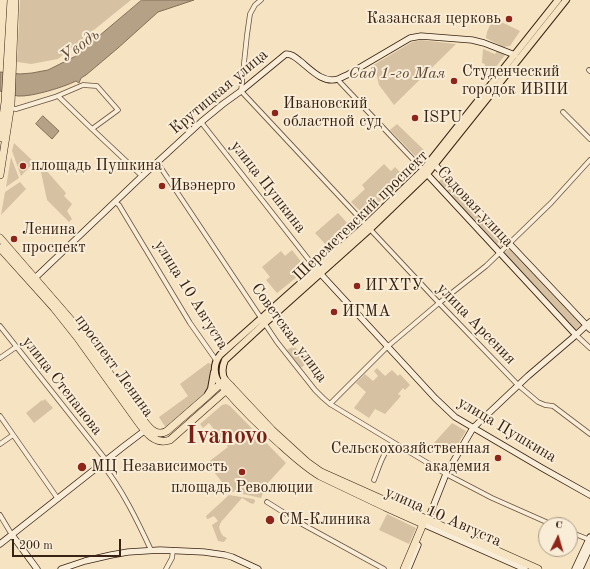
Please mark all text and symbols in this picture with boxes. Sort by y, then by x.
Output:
place label: Казанская церковь [367,9,501,29]
marker: Казанская церковь [504,14,514,24]
water label: Уводь [56,25,104,67]
street label: Крутицкая улица [166,45,272,139]
place label: Студенческий городок ИВПИ [462,62,568,100]
park label: Сад 1-го Мая [348,64,446,84]
marker: Студенческий городок ИВПИ [449,76,459,86]
place label: Ивановский областной суд [283,94,382,132]
marker: Ивановский областной суд [270,108,280,118]
place label: ISPU [423,108,462,128]
marker: ISPU [410,113,420,123]
street label: улица Пушкина [226,137,310,237]
street label: Шереметевский проспект [290,147,432,285]
place label: площадь Пушкина [31,156,162,176]
marker: площадь Пушкина [18,161,28,171]
street label: Садовая улица [433,163,517,251]
place label: Ивэнерго [170,176,236,196]
marker: Ивэнерго [157,181,167,191]
place label: Ленина проспект [22,220,86,258]
marker: Ленина проспект [9,234,19,244]
street label: улица 10 Августа [150,237,232,353]
place label: ИГХТУ [365,276,423,296]
street label: улица Арсения [432,279,520,369]
street label: Советская улица [247,280,331,386]
marker: ИГХТУ [352,281,362,291]
place label: ИГМА [342,302,390,322]
marker: ИГМА [329,307,339,317]
street label: проспект Ленина [70,311,158,421]
street label: улица Степанова [17,333,107,439]
street label: улица Пушкина [454,393,560,467]
district label: Ivanovo [186,423,268,451]
place label: Сельскохозяйственная академия [331,439,490,477]
marker: Сельскохозяйственная академия [493,453,503,463]
place label: МЦ Независимость [91,457,228,477]
marker: МЦ Независимость [76,461,88,473]
marker: площадь Революции [237,467,247,477]
place label: площадь Революции [171,478,313,498]
street label: улица 10 Августа [382,483,504,551]
place label: СМ-Клиника [279,510,371,530]
marker: СМ-Клиника [264,514,276,526]
north arrow [538,517,578,557]
text: С [555,520,563,531]
scale bar [14,531,123,557]
text: 200 m [19,540,53,552]

